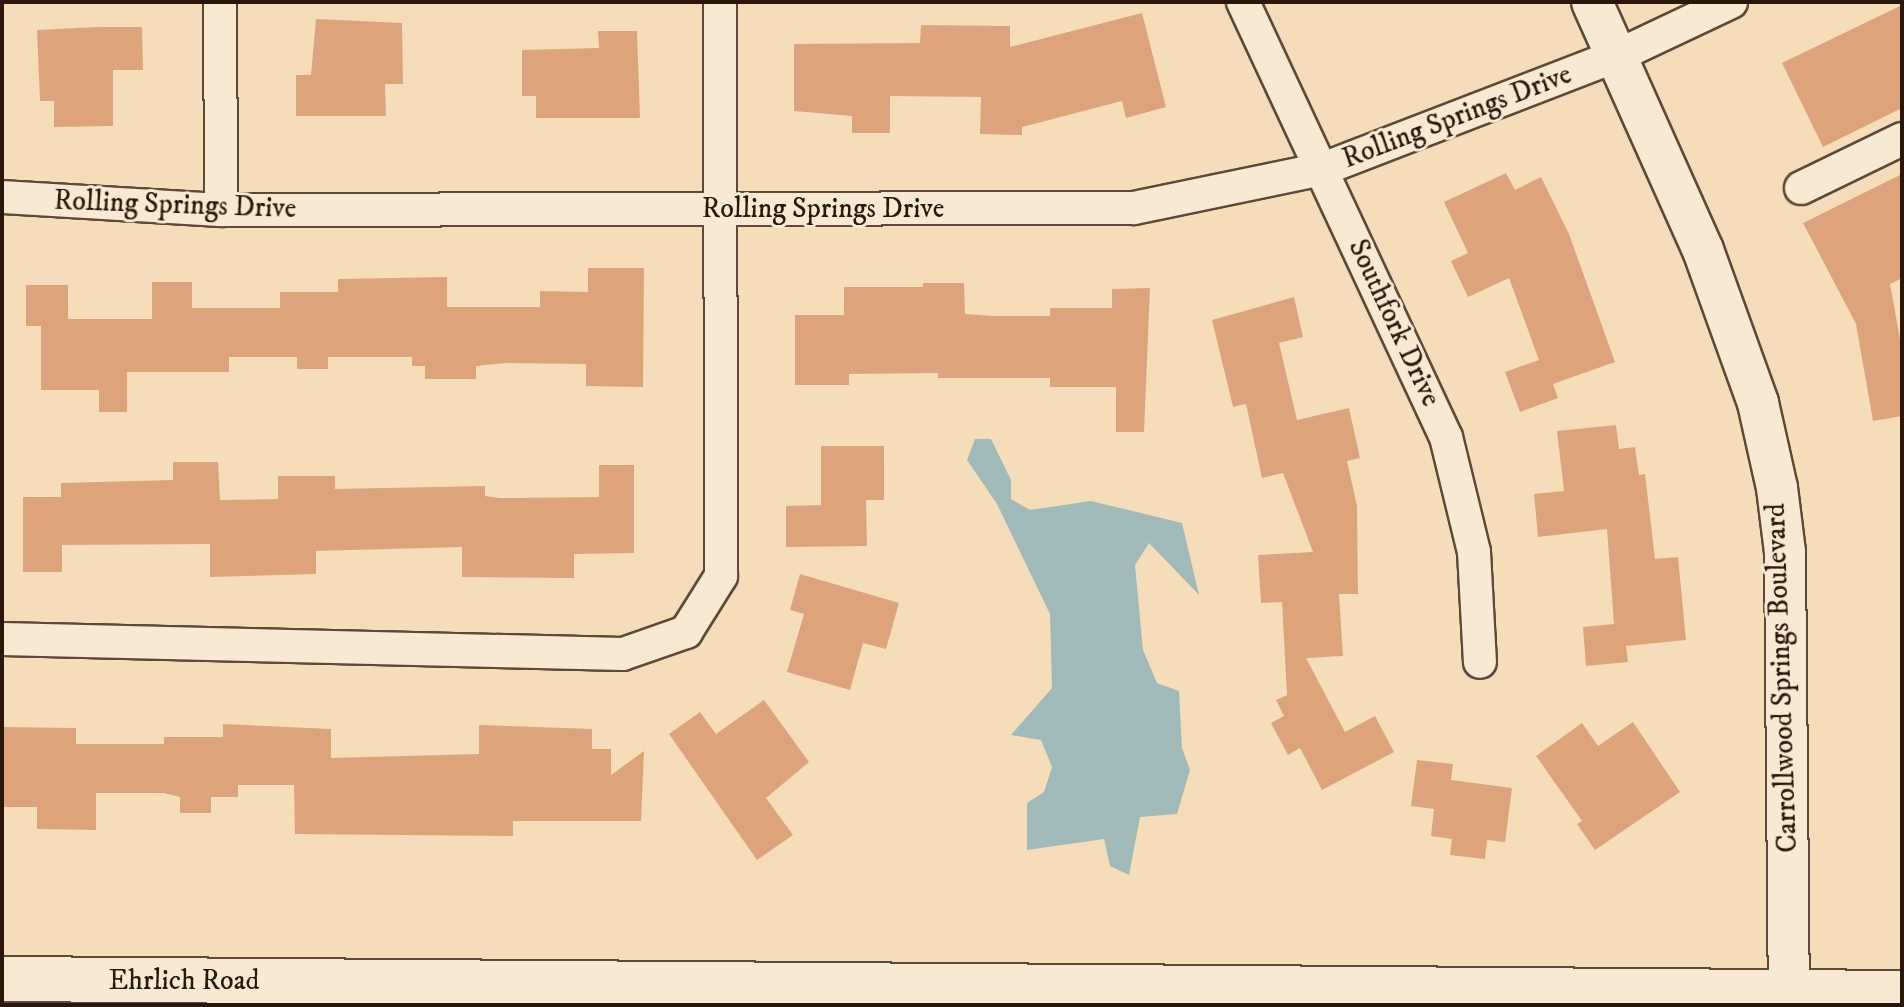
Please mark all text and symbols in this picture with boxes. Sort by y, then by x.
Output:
street label: Rolling Springs Drive [1338,58,1576,176]
street label: Rolling Springs Drive [53,184,297,226]
street label: Rolling Springs Drive [702,192,944,226]
street label: Southfork Drive [1341,234,1447,412]
street label: Carrollwood Springs Boulevard [1759,503,1805,853]
street label: Ehrlich Road [108,964,260,998]

